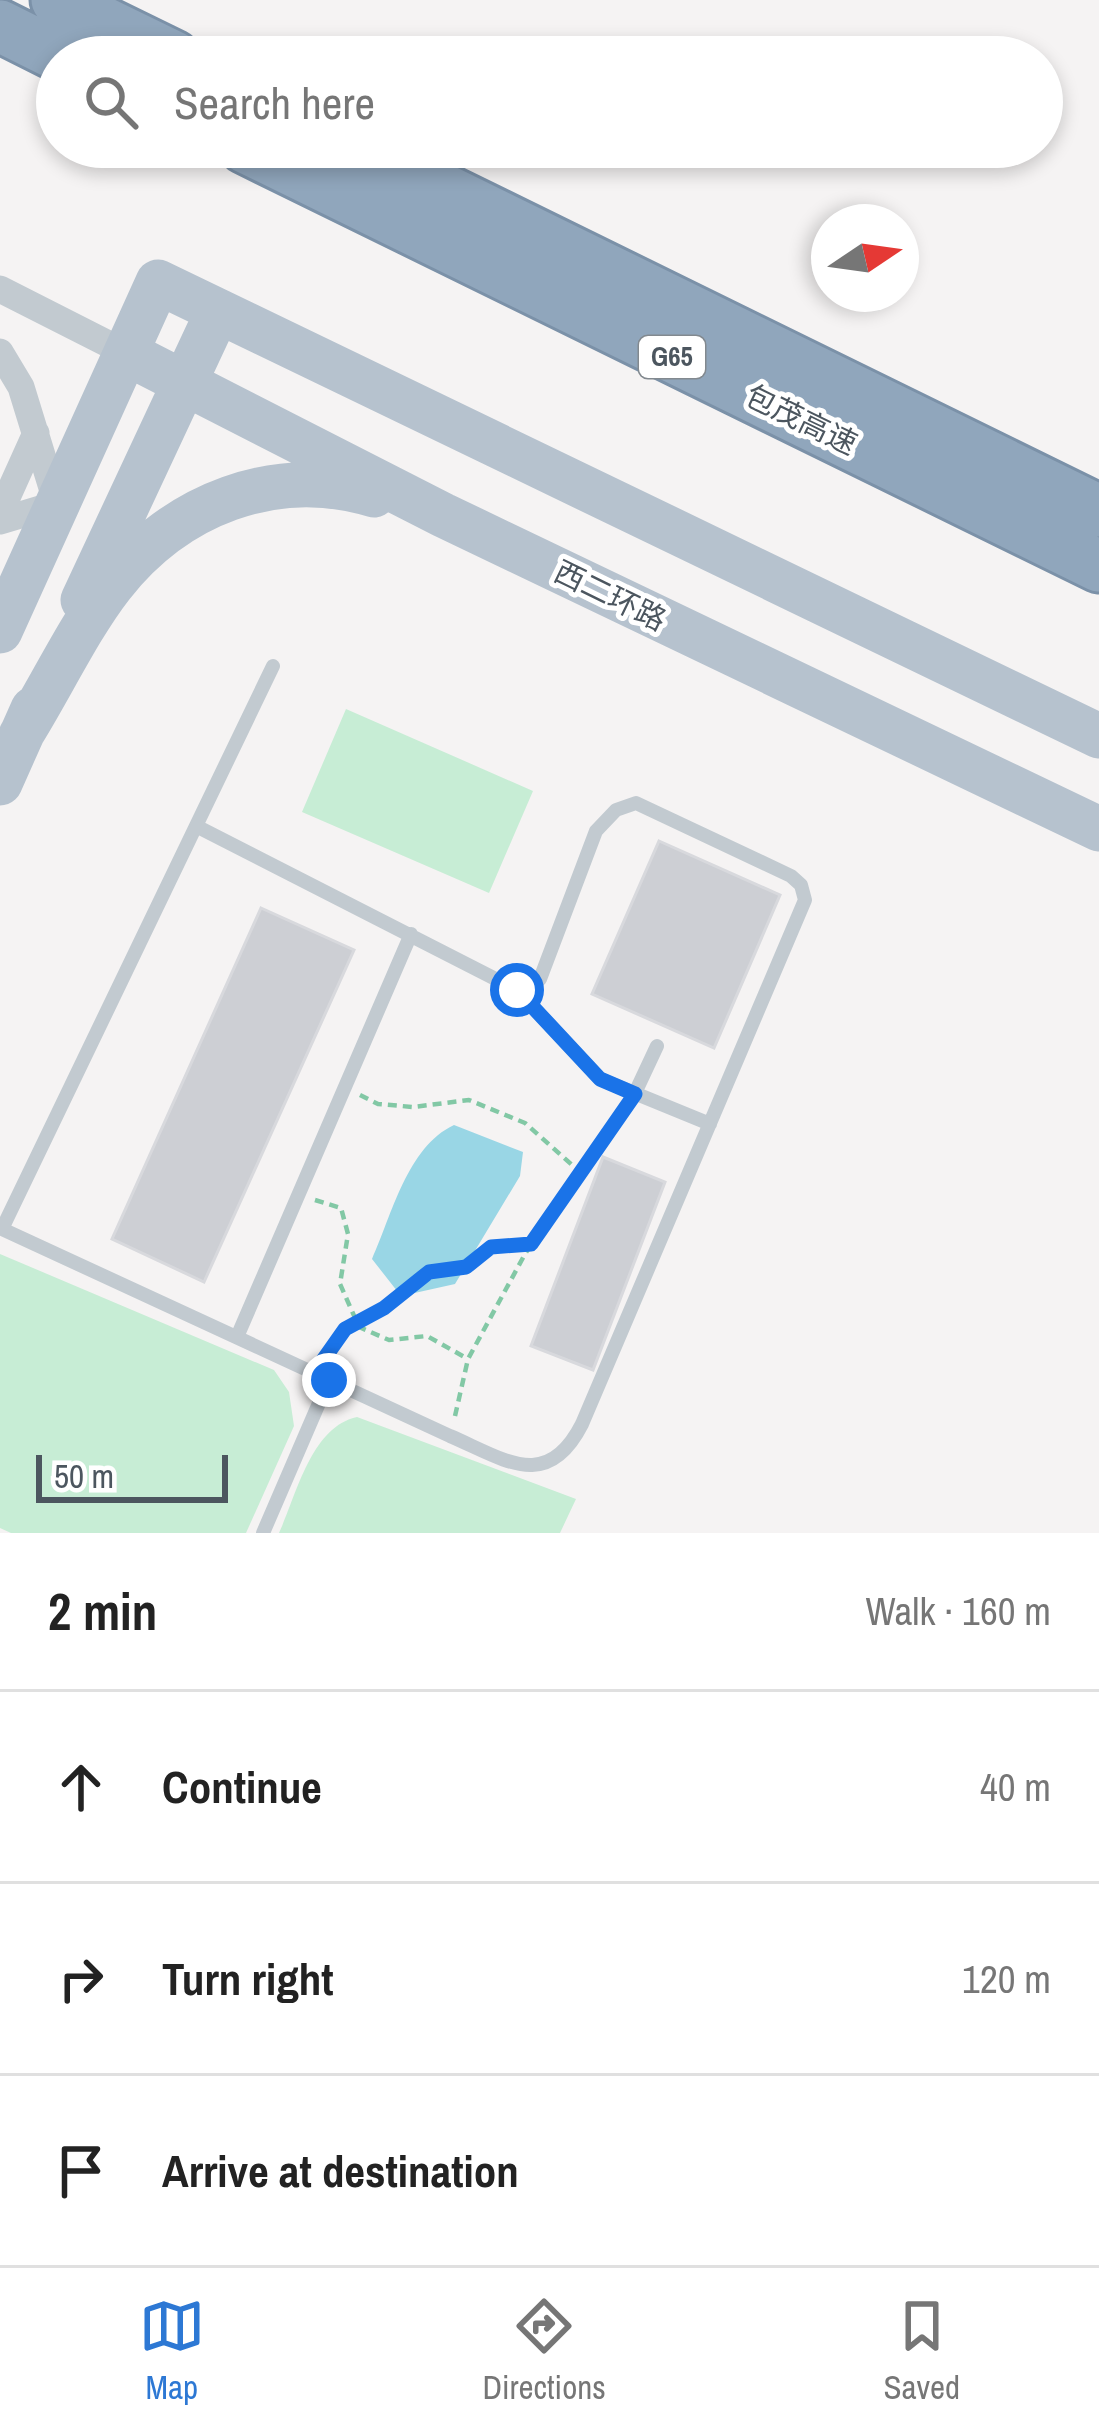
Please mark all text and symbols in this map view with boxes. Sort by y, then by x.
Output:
search box [36,36,1063,168]
icon: search [78,69,144,135]
text: Search here [174,72,375,133]
north arrow [811,204,919,312]
road number: G65 [639,336,705,378]
street label: 包茂高速 [739,375,864,463]
street label: 西二环路 [548,551,673,639]
route start [490,963,544,1017]
route end [302,1353,356,1407]
scale bar [36,1449,228,1502]
text: 50 m [54,1454,114,1498]
text: 2 min [48,1577,157,1646]
text: Walk · 160 m [866,1585,1051,1637]
icon: ahead [48,1754,114,1820]
text: Continue [162,1756,322,1817]
text: 40 m [980,1761,1051,1813]
icon: right [48,1946,114,2012]
text: Turn right [162,1948,334,2009]
text: 120 m [962,1953,1051,2005]
icon: arrive [48,2138,114,2204]
text: Arrive at destination [162,2140,519,2201]
tab: Map [139,2293,205,2409]
tab: Directions [482,2293,606,2409]
tab: Saved [883,2293,960,2409]

